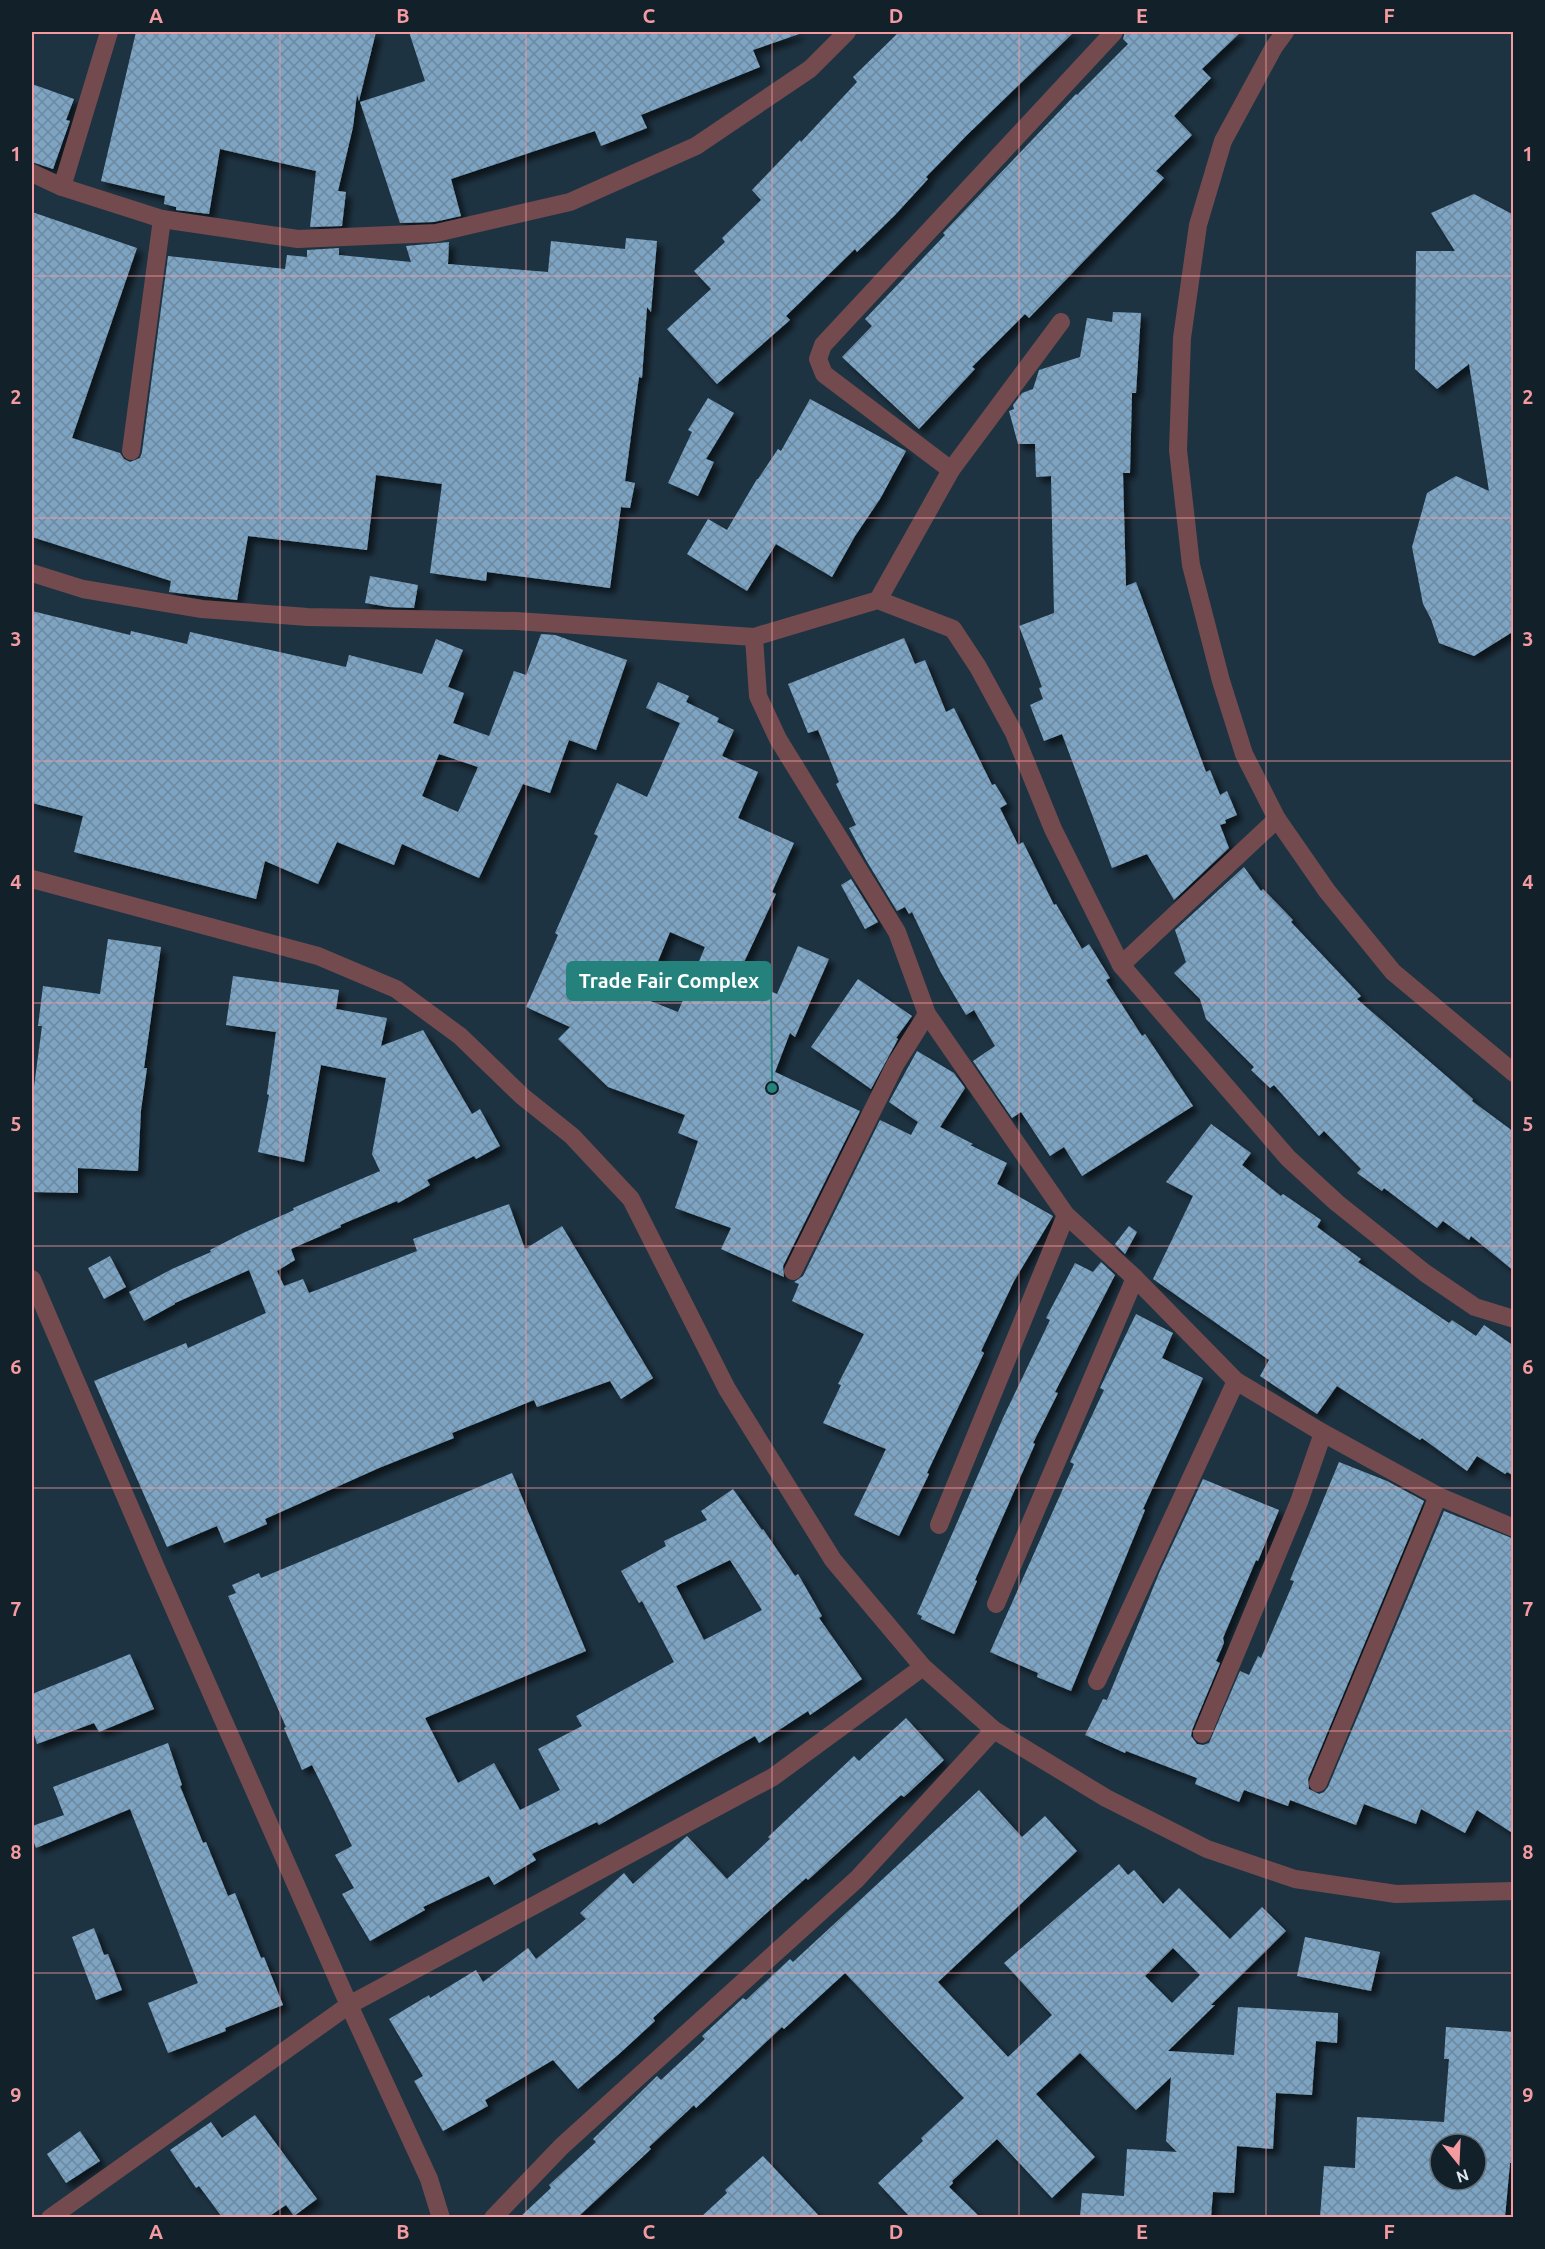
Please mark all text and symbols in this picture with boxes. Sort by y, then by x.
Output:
text: A [149,4,163,27]
text: B [396,4,410,27]
text: C [643,4,656,27]
text: D [889,4,903,27]
text: E [1136,4,1148,27]
text: F [1383,4,1395,27]
text: 1 [10,142,22,165]
text: 1 [1522,142,1534,165]
text: 2 [10,385,22,408]
text: 2 [1522,385,1534,408]
text: 3 [10,627,22,650]
text: 3 [1522,627,1534,650]
text: 4 [10,870,22,893]
text: 4 [1522,870,1534,893]
callout: Trade Fair Complex [567,962,771,1000]
text: Trade Fair Complex [579,969,759,992]
text: 5 [10,1112,22,1135]
text: 5 [1522,1112,1534,1135]
text: 6 [10,1355,22,1378]
text: 6 [1522,1355,1534,1378]
text: 7 [10,1597,22,1620]
text: 7 [1522,1597,1534,1620]
text: 8 [10,1840,22,1863]
text: 8 [1522,1840,1534,1863]
text: 9 [10,2083,22,2106]
text: 9 [1522,2083,1534,2106]
north arrow [1428,2132,1488,2192]
text: N [1454,2166,1471,2187]
text: A [149,2220,163,2243]
text: B [396,2220,410,2243]
text: C [643,2220,656,2243]
text: D [889,2220,903,2243]
text: E [1136,2220,1148,2243]
text: F [1383,2220,1395,2243]

